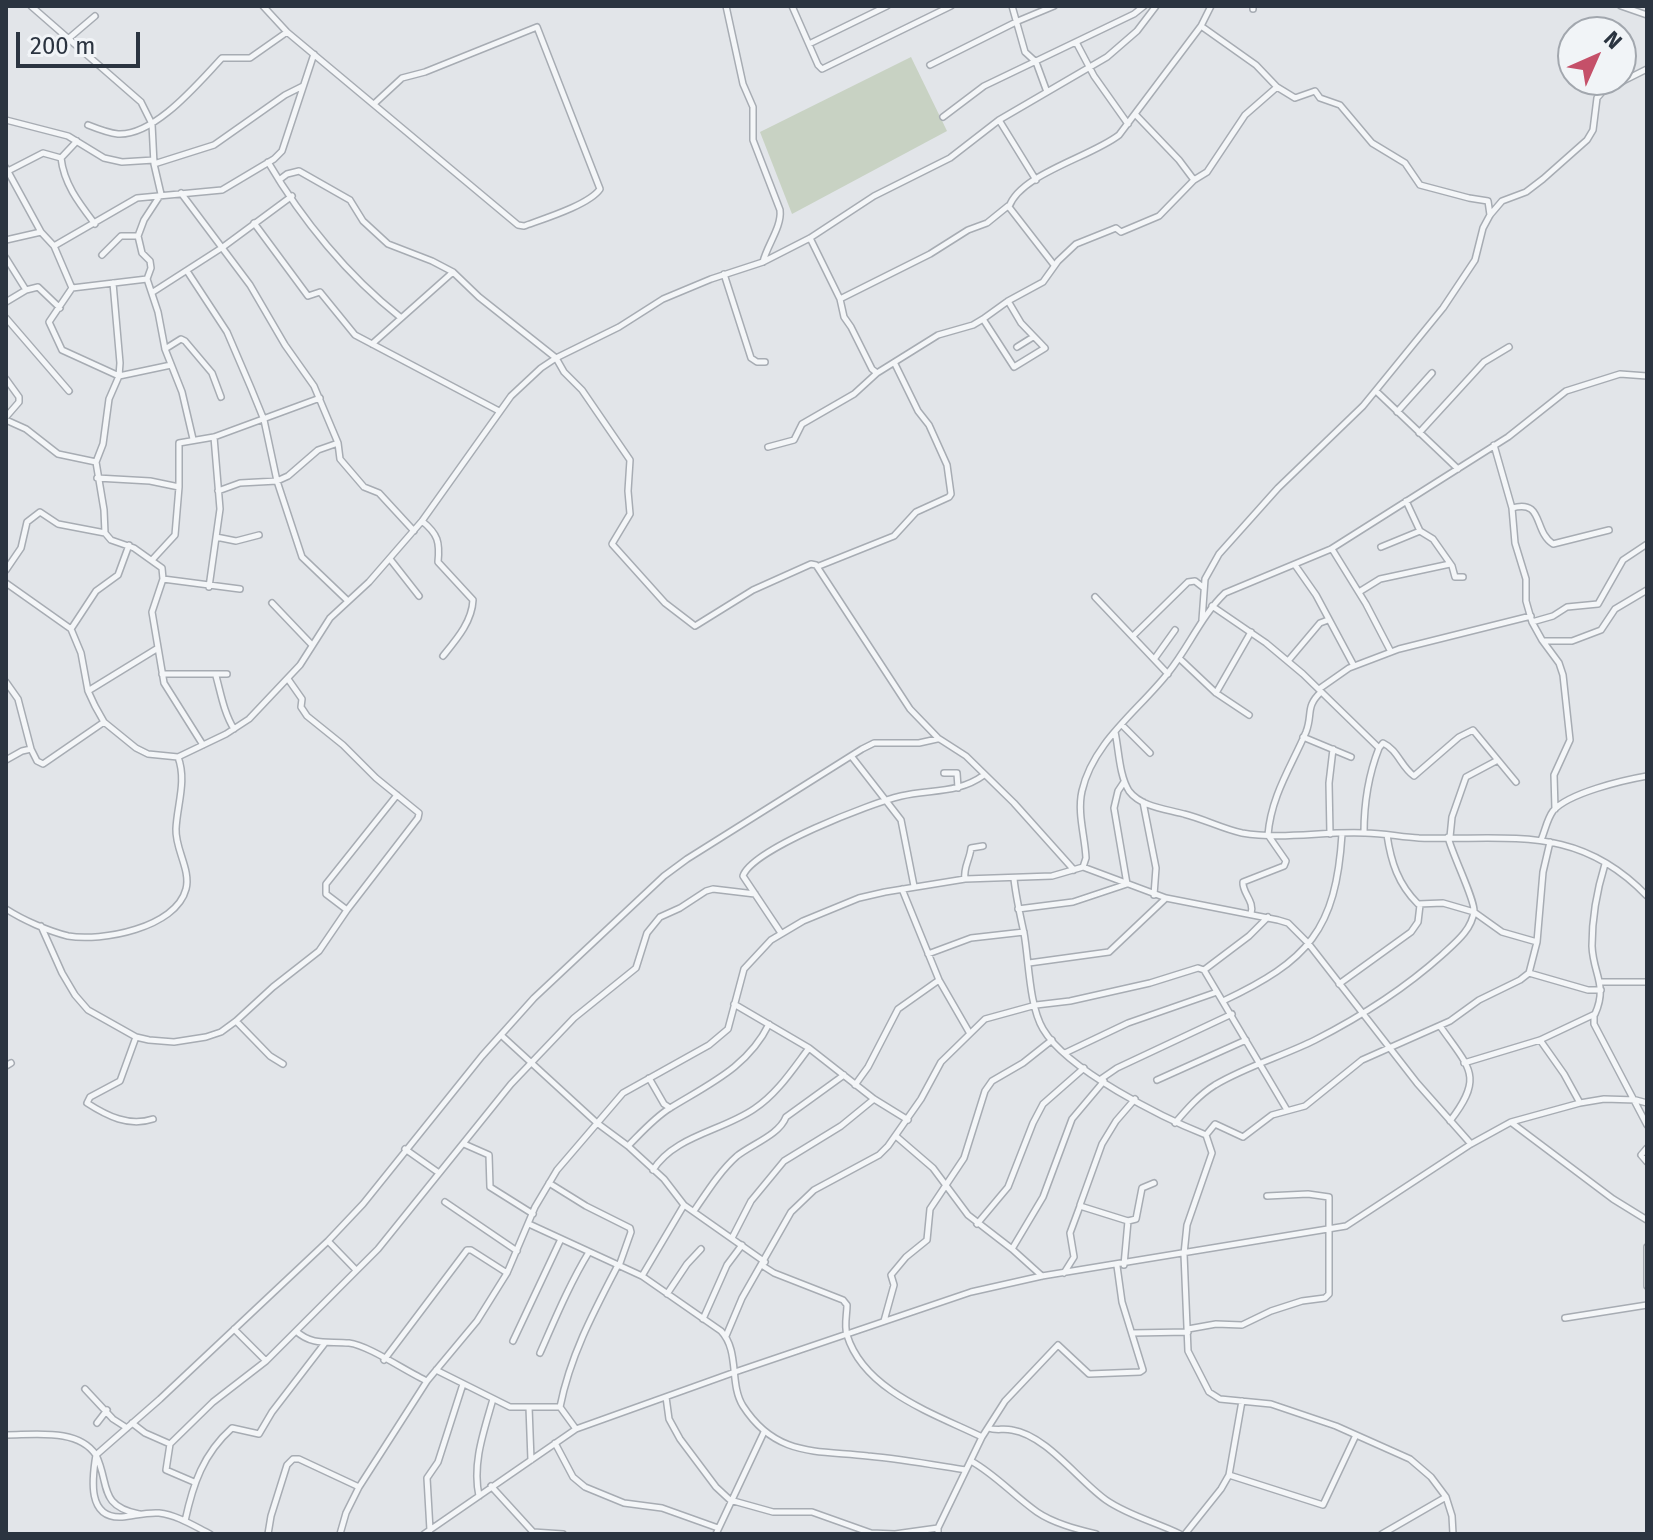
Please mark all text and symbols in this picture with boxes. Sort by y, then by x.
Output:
scale bar [20,16,144,66]
north arrow [1557,16,1637,96]
text: N [1598,25,1628,55]
text: 200 m [30,32,96,60]

